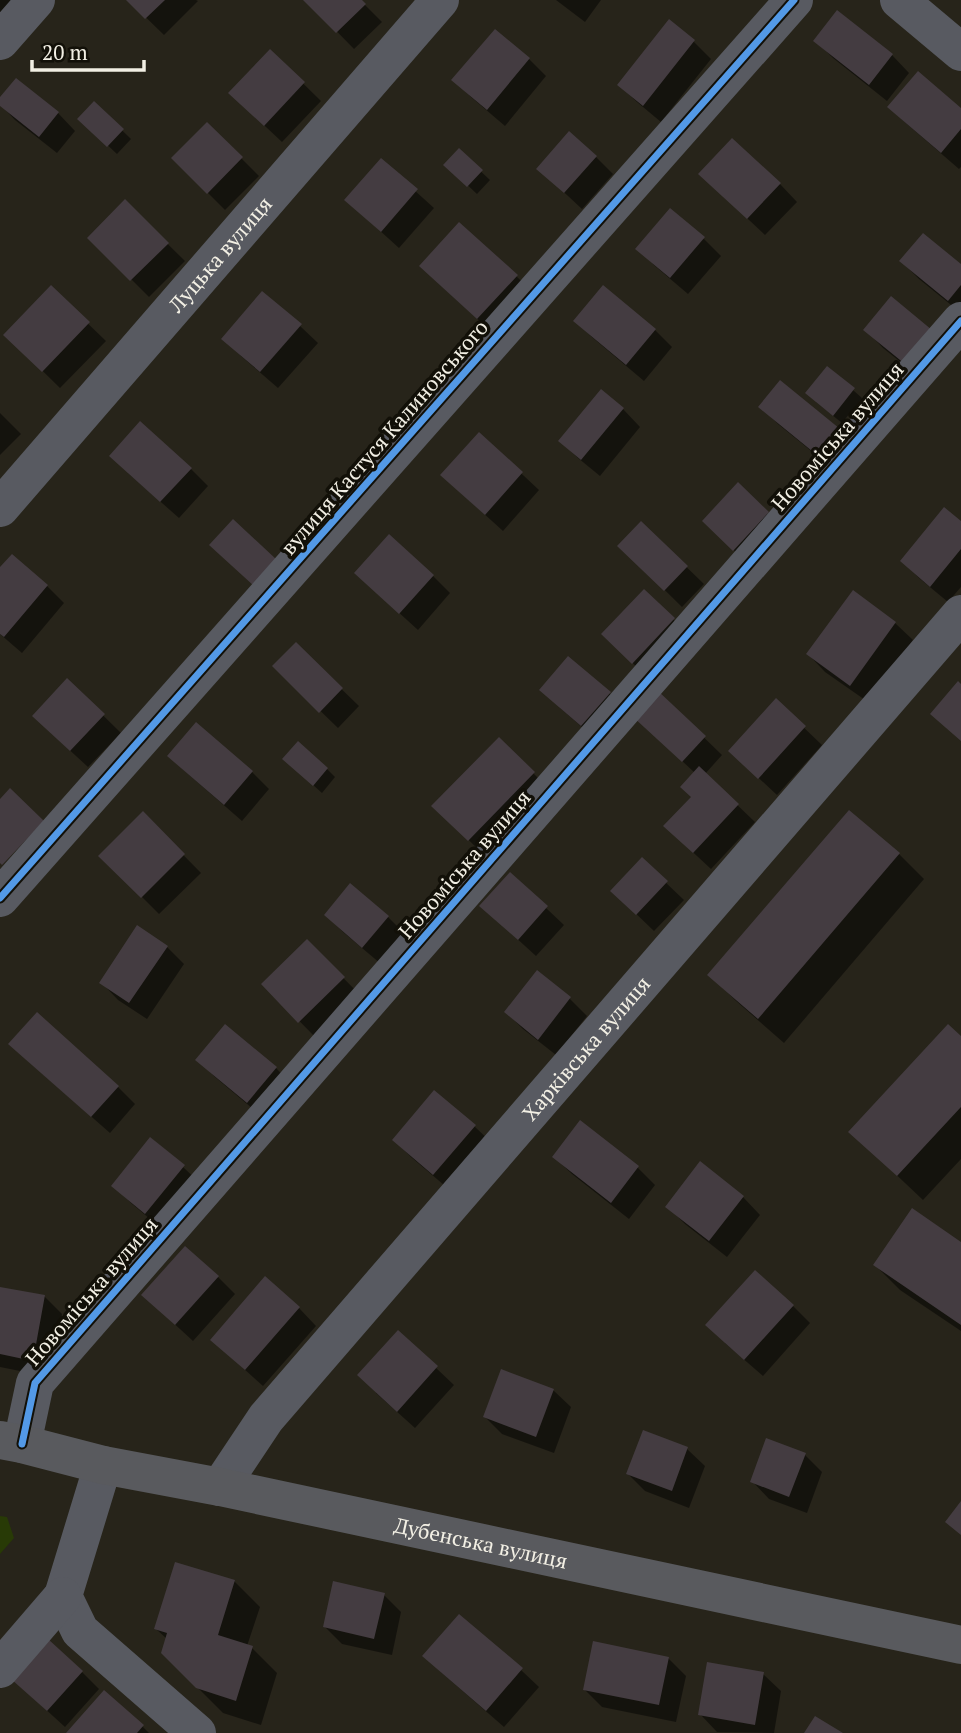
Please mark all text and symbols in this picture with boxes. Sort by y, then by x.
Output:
scale bar [32,28,144,72]
text: 20 m [42,38,88,66]
street label: Луцька вулиця [161,190,278,319]
street label: вулиця Кастуся Калиновського [274,314,494,560]
street label: Новоміська вулиця [765,356,909,516]
street label: Новоміська вулиця [392,784,536,944]
street label: Харківська вулиця [516,970,656,1126]
street label: Новоміська вулиця [19,1211,163,1371]
street label: Дубенська вулиця [392,1511,570,1575]

